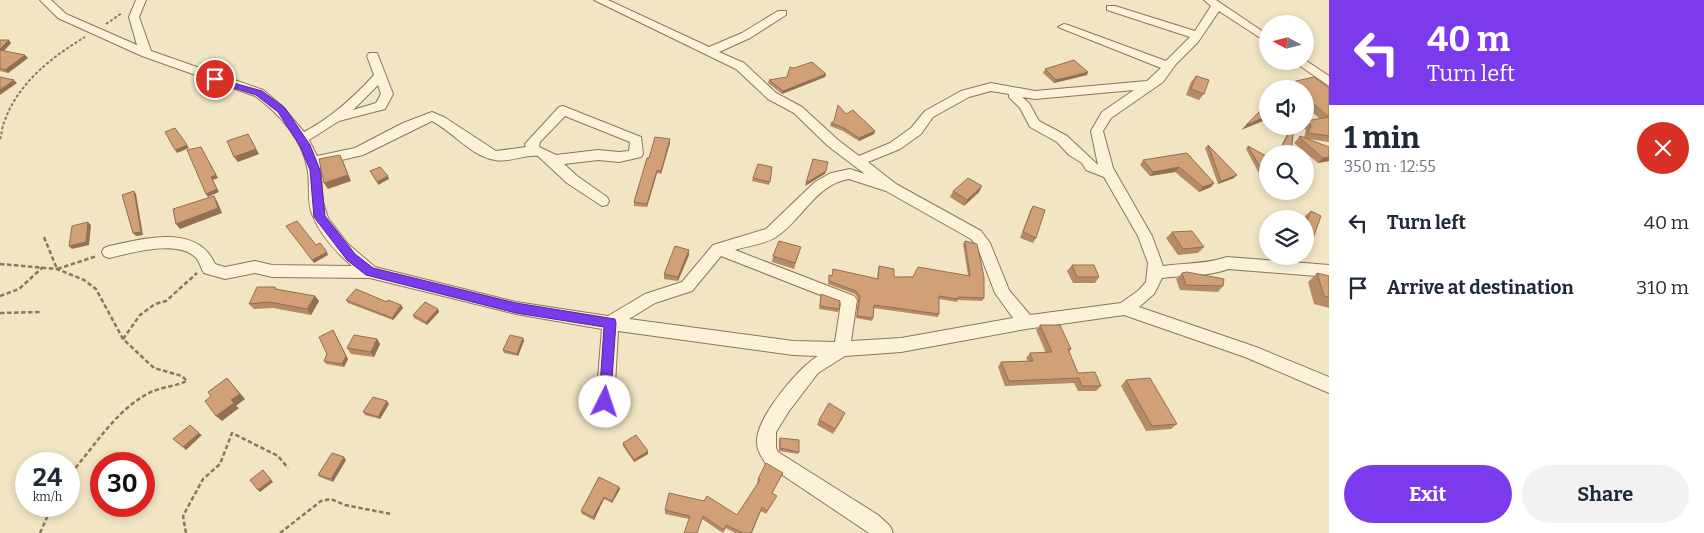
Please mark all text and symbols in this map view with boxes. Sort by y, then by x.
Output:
north arrow [1259,15,1314,70]
map controls [1259,15,1314,265]
text: 40 m [1427,18,1510,60]
icon: left [1344,20,1409,85]
pin [194,58,236,100]
text: Turn left [1427,60,1515,87]
icon: arrive [201,65,229,93]
button: sound [1259,80,1314,135]
text: 1 min [1344,120,1420,156]
button: close [1637,122,1689,174]
button: search [1259,145,1314,200]
text: 350 m · 12:55 [1344,157,1436,176]
icon: left [1344,209,1372,237]
button: layers [1259,210,1314,265]
text: Turn left [1387,211,1466,234]
text: 40 m [1644,211,1689,234]
icon: arrive [1344,274,1372,302]
text: Arrive at destination [1387,276,1574,299]
text: 310 m [1636,276,1689,299]
position arrow [578,375,630,427]
speed limit sign: 30 [90,452,155,517]
text: 24 [33,463,62,493]
button: Exit [1344,465,1512,523]
button: Share [1522,465,1689,523]
text: km/h [33,490,62,504]

